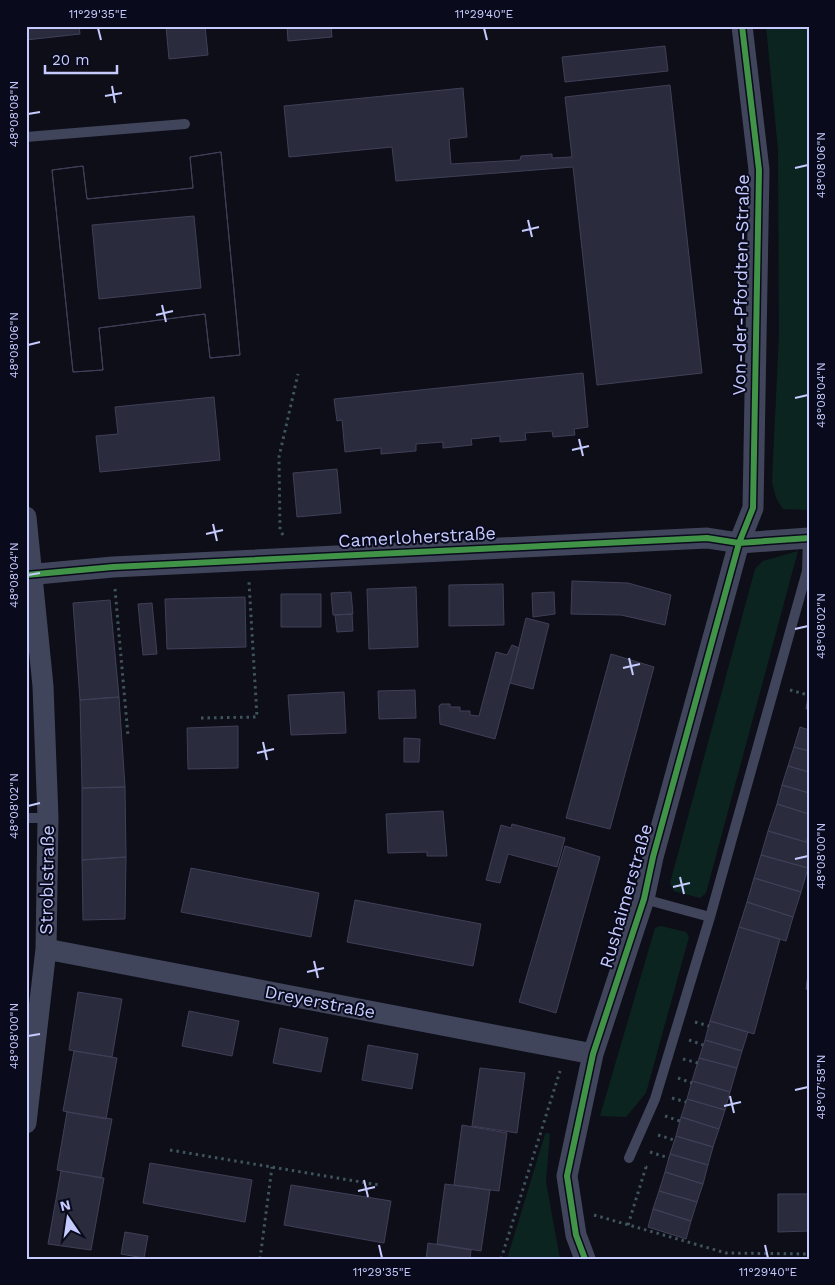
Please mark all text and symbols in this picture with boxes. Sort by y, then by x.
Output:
text: 11°29'35"E [69,7,128,21]
text: 11°29'40"E [455,7,513,21]
scale bar [45,42,118,74]
text: 20 m [52,51,90,69]
text: 48°08'08"N [7,81,21,147]
text: 48°08'06"N [814,132,828,198]
street label: Von-der-Pfordten-Straße [728,174,753,396]
text: 48°08'06"N [7,312,21,378]
text: 48°08'04"N [814,362,828,428]
street label: Camerloherstraße [338,522,496,551]
text: 48°08'04"N [7,542,21,608]
text: 48°08'02"N [814,593,828,659]
text: 48°08'02"N [7,773,21,839]
street label: Rushaimerstraße [595,821,656,970]
text: 48°08'00"N [814,823,828,889]
street label: Stroblstraße [35,825,58,935]
street label: Dreyerstraße [263,980,377,1023]
text: 48°08'00"N [7,1003,21,1069]
text: 48°07'58"N [814,1054,828,1120]
north arrow [42,1192,92,1242]
text: N [58,1196,72,1214]
text: 11°29'35"E [353,1265,412,1279]
text: 11°29'40"E [739,1265,797,1279]

